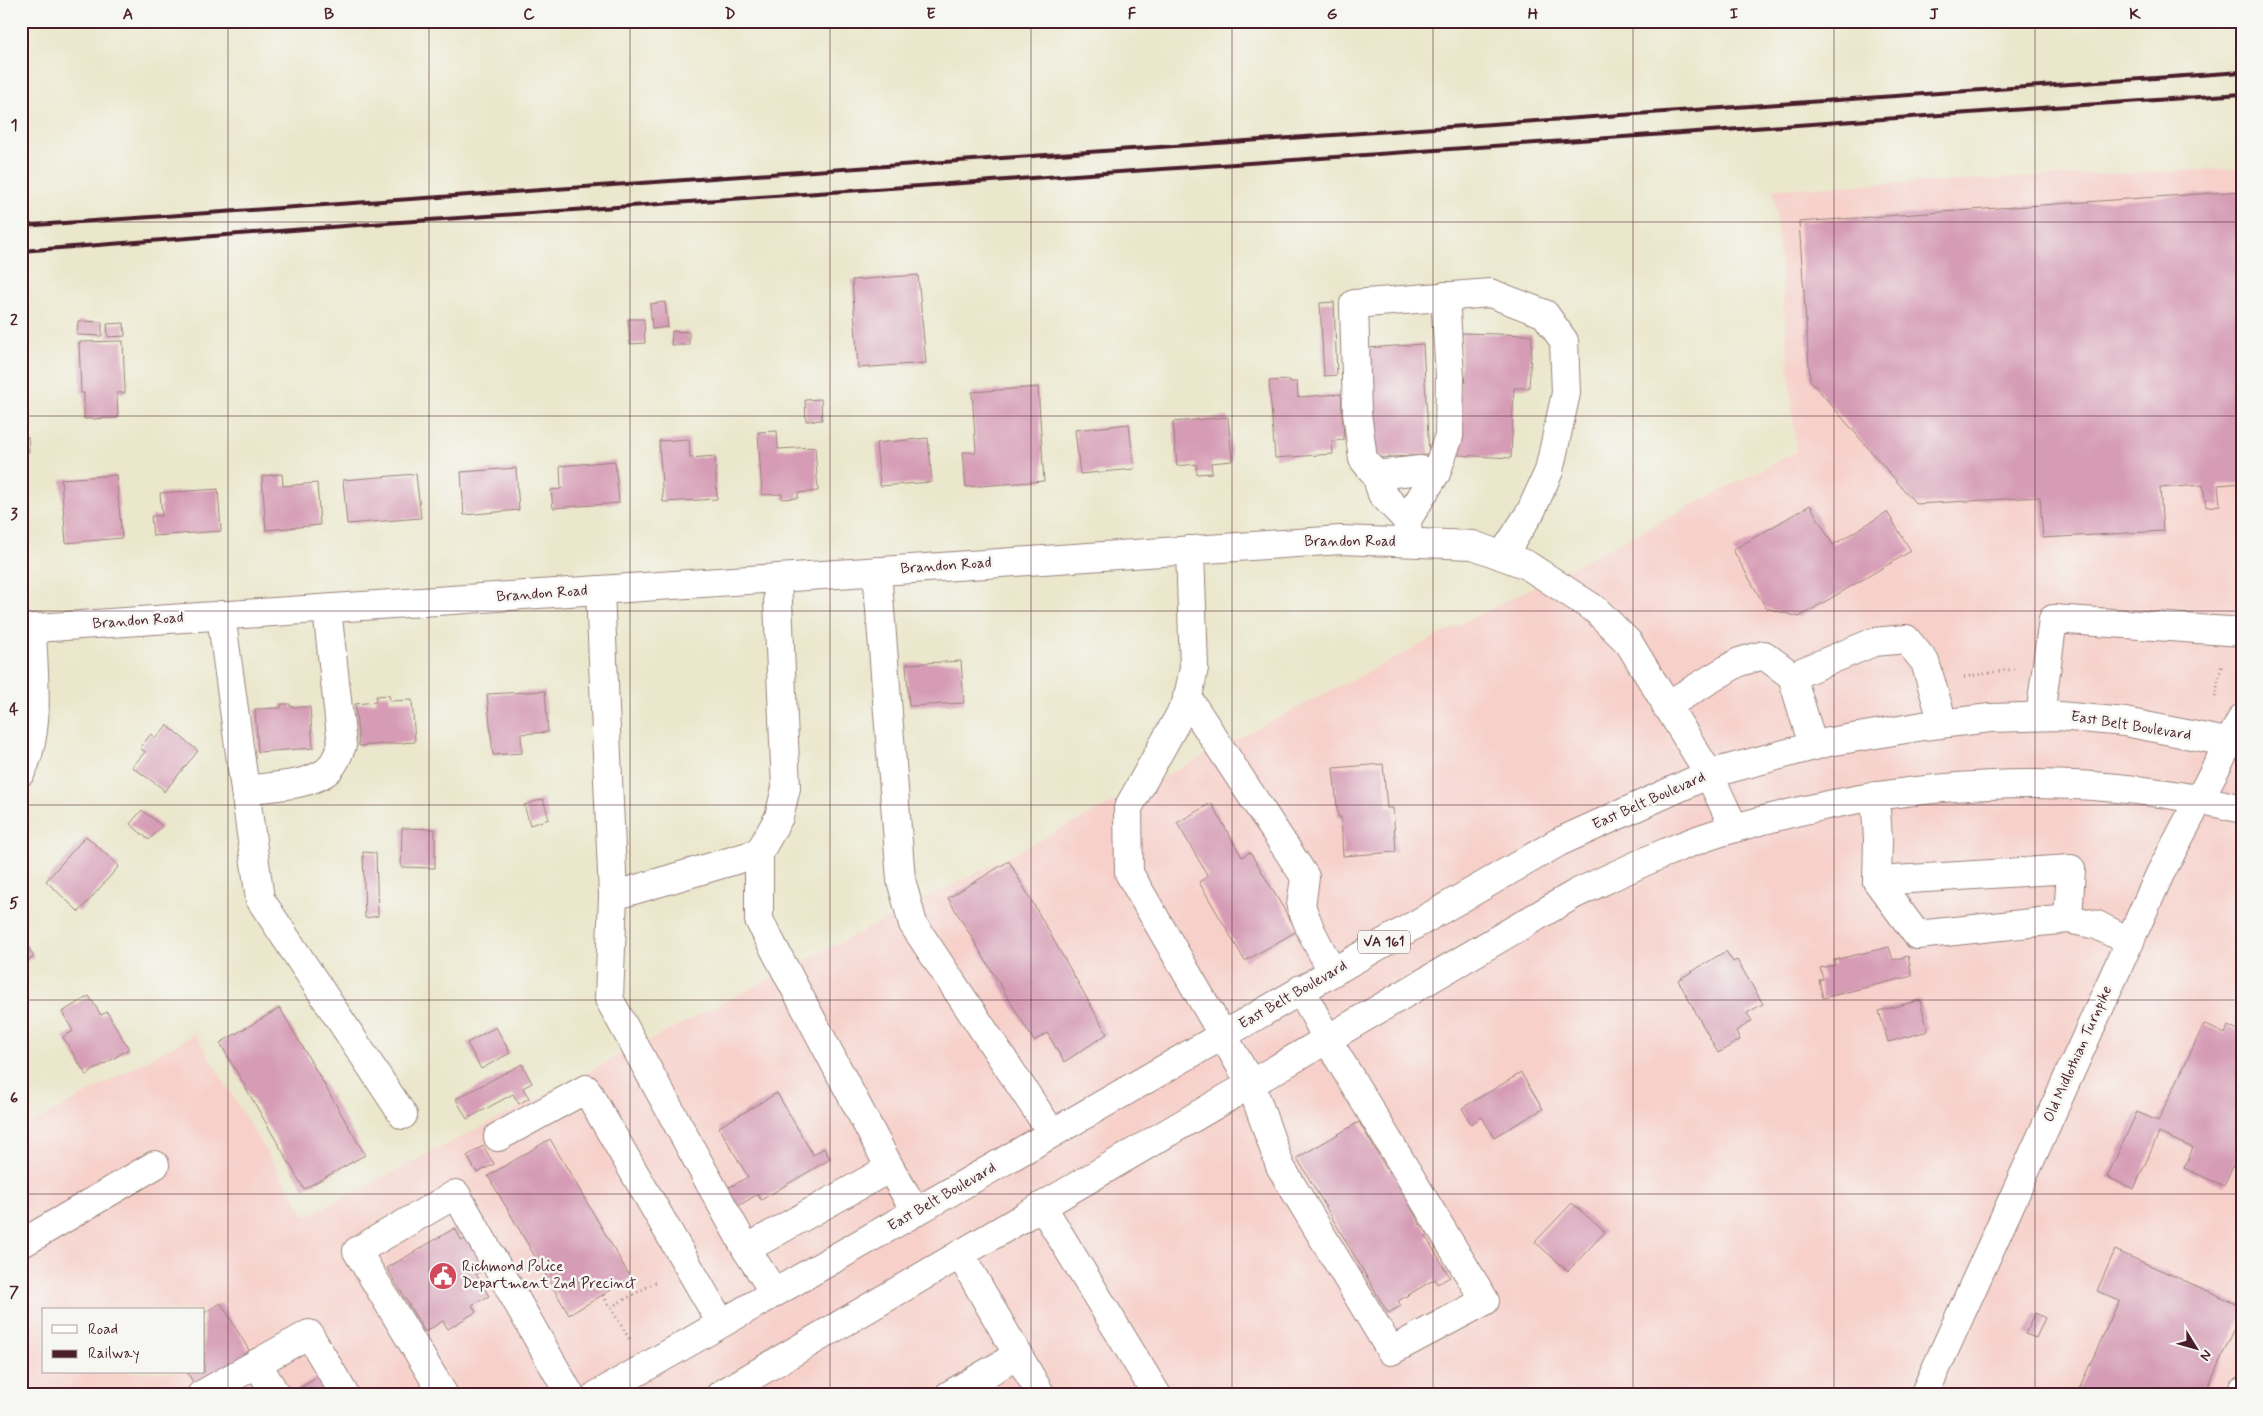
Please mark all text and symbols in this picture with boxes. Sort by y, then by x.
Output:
text: A [123,4,133,25]
text: B [324,4,334,25]
text: C [523,4,535,25]
text: D [724,4,736,25]
text: E [926,4,936,25]
text: F [1128,4,1137,25]
text: G [1327,4,1338,25]
text: H [1528,4,1539,25]
text: I [1730,4,1739,25]
text: J [1929,4,1939,25]
text: K [2129,4,2141,25]
text: 1 [10,115,18,136]
text: 2 [10,310,18,331]
text: 3 [10,504,18,525]
street label: Brandon Road [1304,532,1396,552]
street label: Brandon Road [900,553,992,579]
street label: Brandon Road [496,581,588,607]
street label: Brandon Road [92,608,184,634]
text: 4 [9,699,19,720]
street label: East Belt Boulevard [2069,707,2193,745]
street label: East Belt Boulevard [1589,767,1709,835]
text: 5 [9,893,19,914]
road number: VA 161 [1358,930,1410,954]
street label: East Belt Boulevard [1235,956,1351,1034]
street label: Old Midlothian Turnpike [2039,982,2117,1125]
text: 6 [10,1088,18,1109]
street label: East Belt Boulevard [884,1158,1000,1236]
place label: Richmond Police Department 2nd Precinct [462,1257,636,1294]
public building icon: Richmond Police Department 2nd Precinct [428,1261,458,1291]
text: 7 [9,1282,19,1303]
legend [42,1308,205,1374]
text: Road [88,1320,118,1340]
north arrow [2170,1324,2220,1374]
text: Railway [88,1344,140,1364]
text: N [2196,1346,2216,1364]

